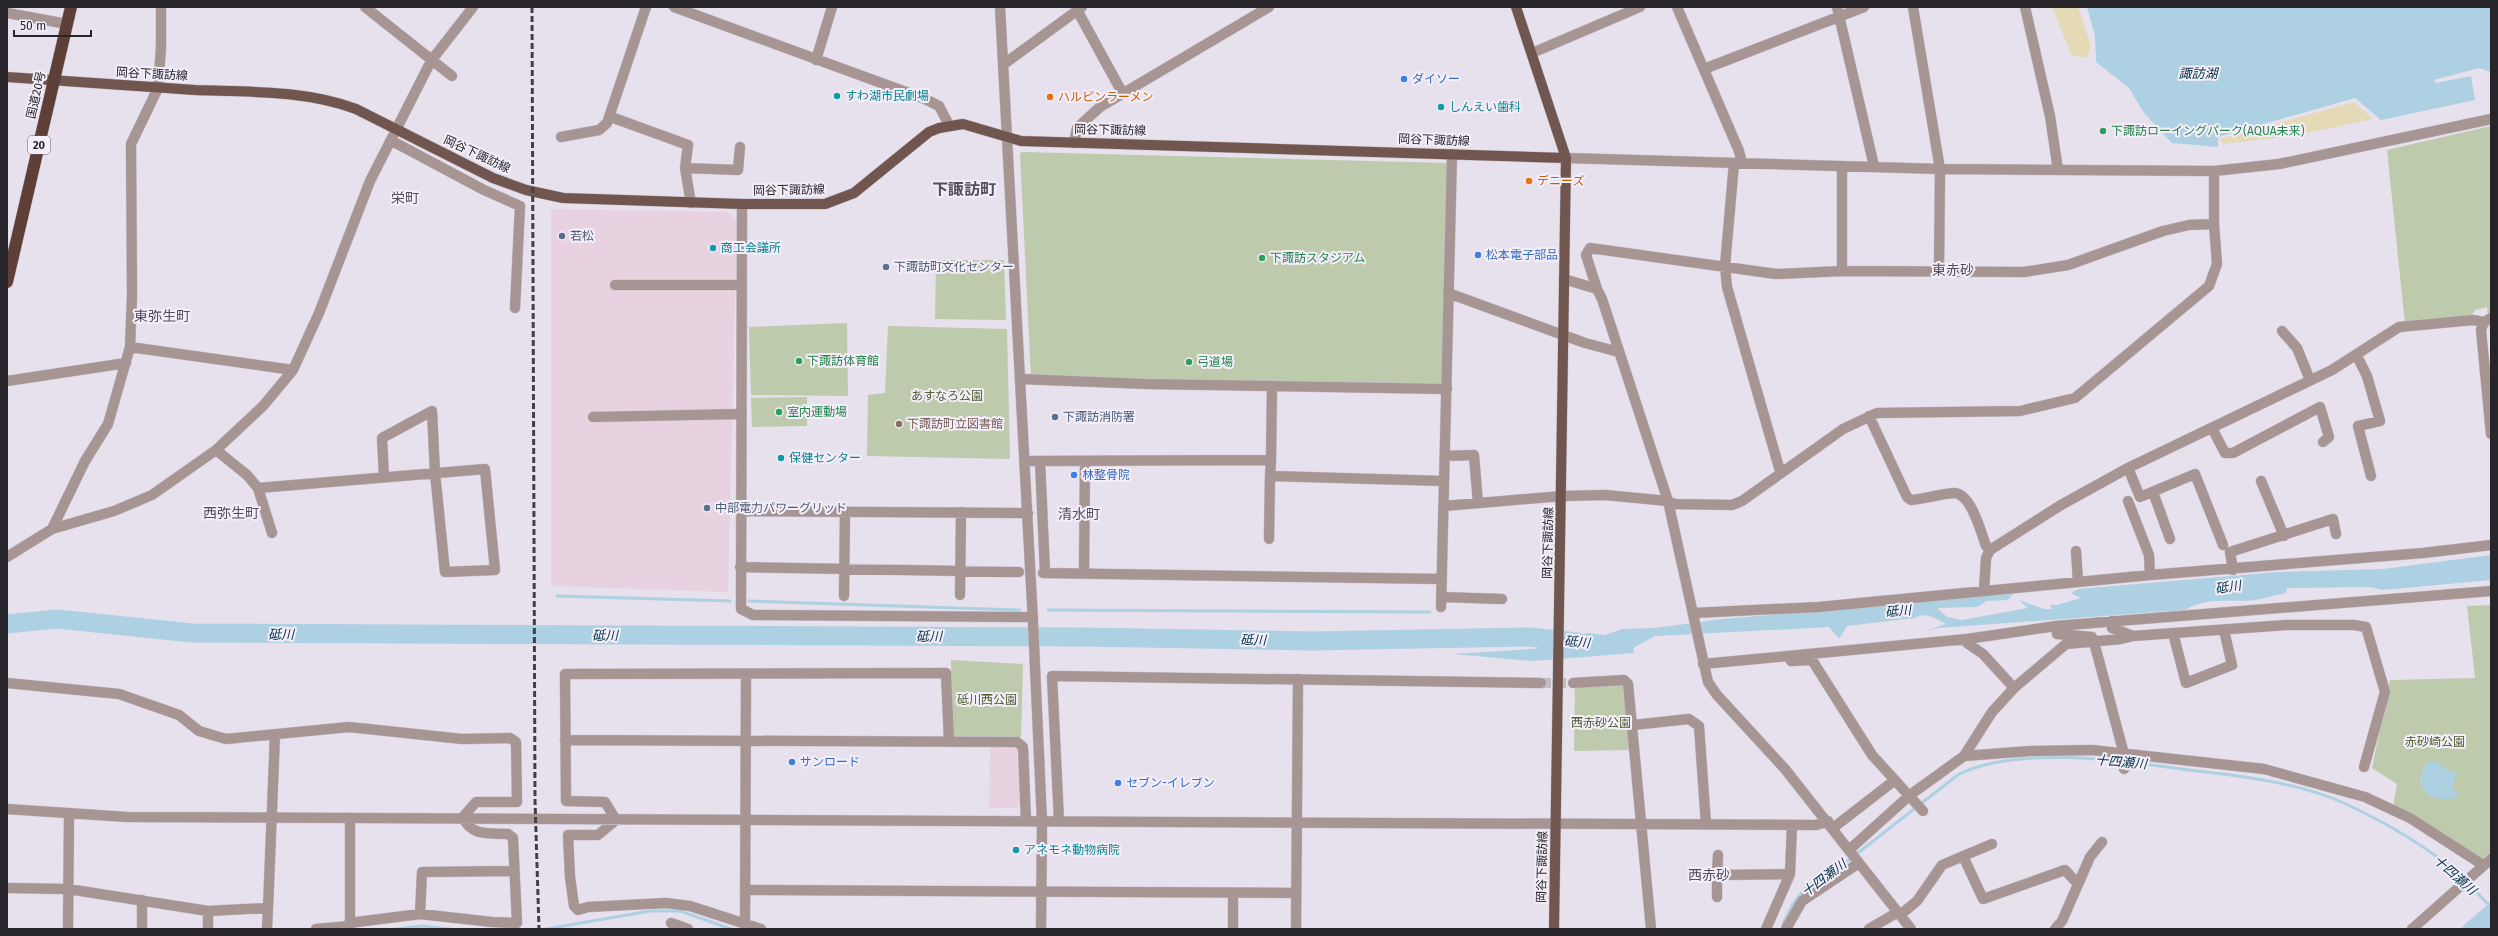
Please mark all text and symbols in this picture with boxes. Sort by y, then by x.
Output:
scale bar [14,12,91,38]
text: 50 m [20,19,46,33]
street label: 岡谷下諏訪線 [116,65,188,83]
water label: 諏訪湖 [2178,66,2219,81]
street label: 国道20号 [24,70,48,120]
place label: ダイソー [1412,72,1460,86]
marker: ダイソー [1399,74,1409,84]
place label: すわ湖市民劇場 [845,89,929,103]
place label: ハルピンラーメン [1058,90,1154,104]
marker: すわ湖市民劇場 [832,91,842,101]
marker: ハルピンラーメン [1045,92,1055,102]
place label: しんえい歯科 [1449,100,1521,114]
marker: しんえい歯科 [1436,102,1446,112]
street label: 岡谷下諏訪線 [1074,122,1146,138]
place label: 下諏訪ローイングパーク(AQUA未来) [2111,124,2305,138]
marker: 下諏訪ローイングパーク(AQUA未来) [2098,126,2108,136]
street label: 岡谷下諏訪線 [441,132,513,176]
street label: 岡谷下諏訪線 [1398,132,1470,148]
road number: 20 [28,136,50,154]
place label: デニーズ [1537,174,1584,188]
marker: デニーズ [1524,176,1534,186]
district label: 下諏訪町 [932,180,996,199]
street label: 岡谷下諏訪線 [753,182,825,198]
district label: 栄町 [391,190,419,207]
place label: 若松 [570,229,594,243]
marker: 若松 [557,231,567,241]
place label: 商工会議所 [721,241,781,255]
marker: 商工会議所 [708,243,718,253]
place label: 松本電子部品 [1486,248,1558,262]
marker: 松本電子部品 [1473,250,1483,260]
place label: 下諏訪スタジアム [1270,251,1365,265]
marker: 下諏訪スタジアム [1257,253,1267,263]
place label: 下諏訪町文化センター [894,260,1014,274]
marker: 下諏訪町文化センター [881,262,891,272]
district label: 東赤砂 [1932,262,1974,279]
district label: 東弥生町 [134,308,190,325]
place label: 下諏訪体育館 [807,354,879,368]
place label: 弓道場 [1197,355,1233,369]
marker: 下諏訪体育館 [794,356,804,366]
marker: 弓道場 [1184,357,1194,367]
park label: あすなろ公園 [911,389,983,403]
place label: 室内運動場 [787,405,847,419]
marker: 室内運動場 [774,407,784,417]
place label: 下諏訪消防署 [1063,410,1135,424]
marker: 下諏訪消防署 [1050,412,1060,422]
place label: 下諏訪町立図書館 [907,417,1003,431]
marker: 下諏訪町立図書館 [894,419,904,429]
place label: 保健センター [789,451,861,465]
marker: 保健センター [776,453,786,463]
place label: 林整骨院 [1082,468,1130,482]
marker: 林整骨院 [1069,470,1079,480]
place label: 中部電力パワーグリッド [715,501,847,515]
marker: 中部電力パワーグリッド [702,503,712,513]
district label: 西弥生町 [203,505,259,522]
district label: 清水町 [1058,506,1100,523]
street label: 岡谷下諏訪線 [1540,507,1556,579]
water label: 砥川 [2214,577,2244,596]
water label: 砥川 [1884,602,1914,620]
water label: 砥川 [268,627,296,642]
water label: 砥川 [592,628,620,643]
water label: 砥川 [916,629,944,644]
water label: 砥川 [1240,632,1268,648]
water label: 砥川 [1563,633,1593,651]
park label: 砥川西公園 [957,693,1017,707]
park label: 西赤砂公園 [1571,716,1631,730]
park label: 赤砂崎公園 [2405,735,2465,749]
water label: 十四瀬川 [2094,752,2150,772]
place label: サンロード [800,755,860,769]
marker: サンロード [787,757,797,767]
place label: セブン-イレブン [1126,776,1215,790]
marker: セブン-イレブン [1113,778,1123,788]
street label: 岡谷下諏訪線 [1534,831,1550,903]
place label: アネモネ動物病院 [1024,843,1120,857]
marker: アネモネ動物病院 [1011,845,1021,855]
water label: 十四瀬川 [2430,852,2481,899]
water label: 十四瀬川 [1799,855,1851,900]
district label: 西赤砂 [1688,867,1730,884]

